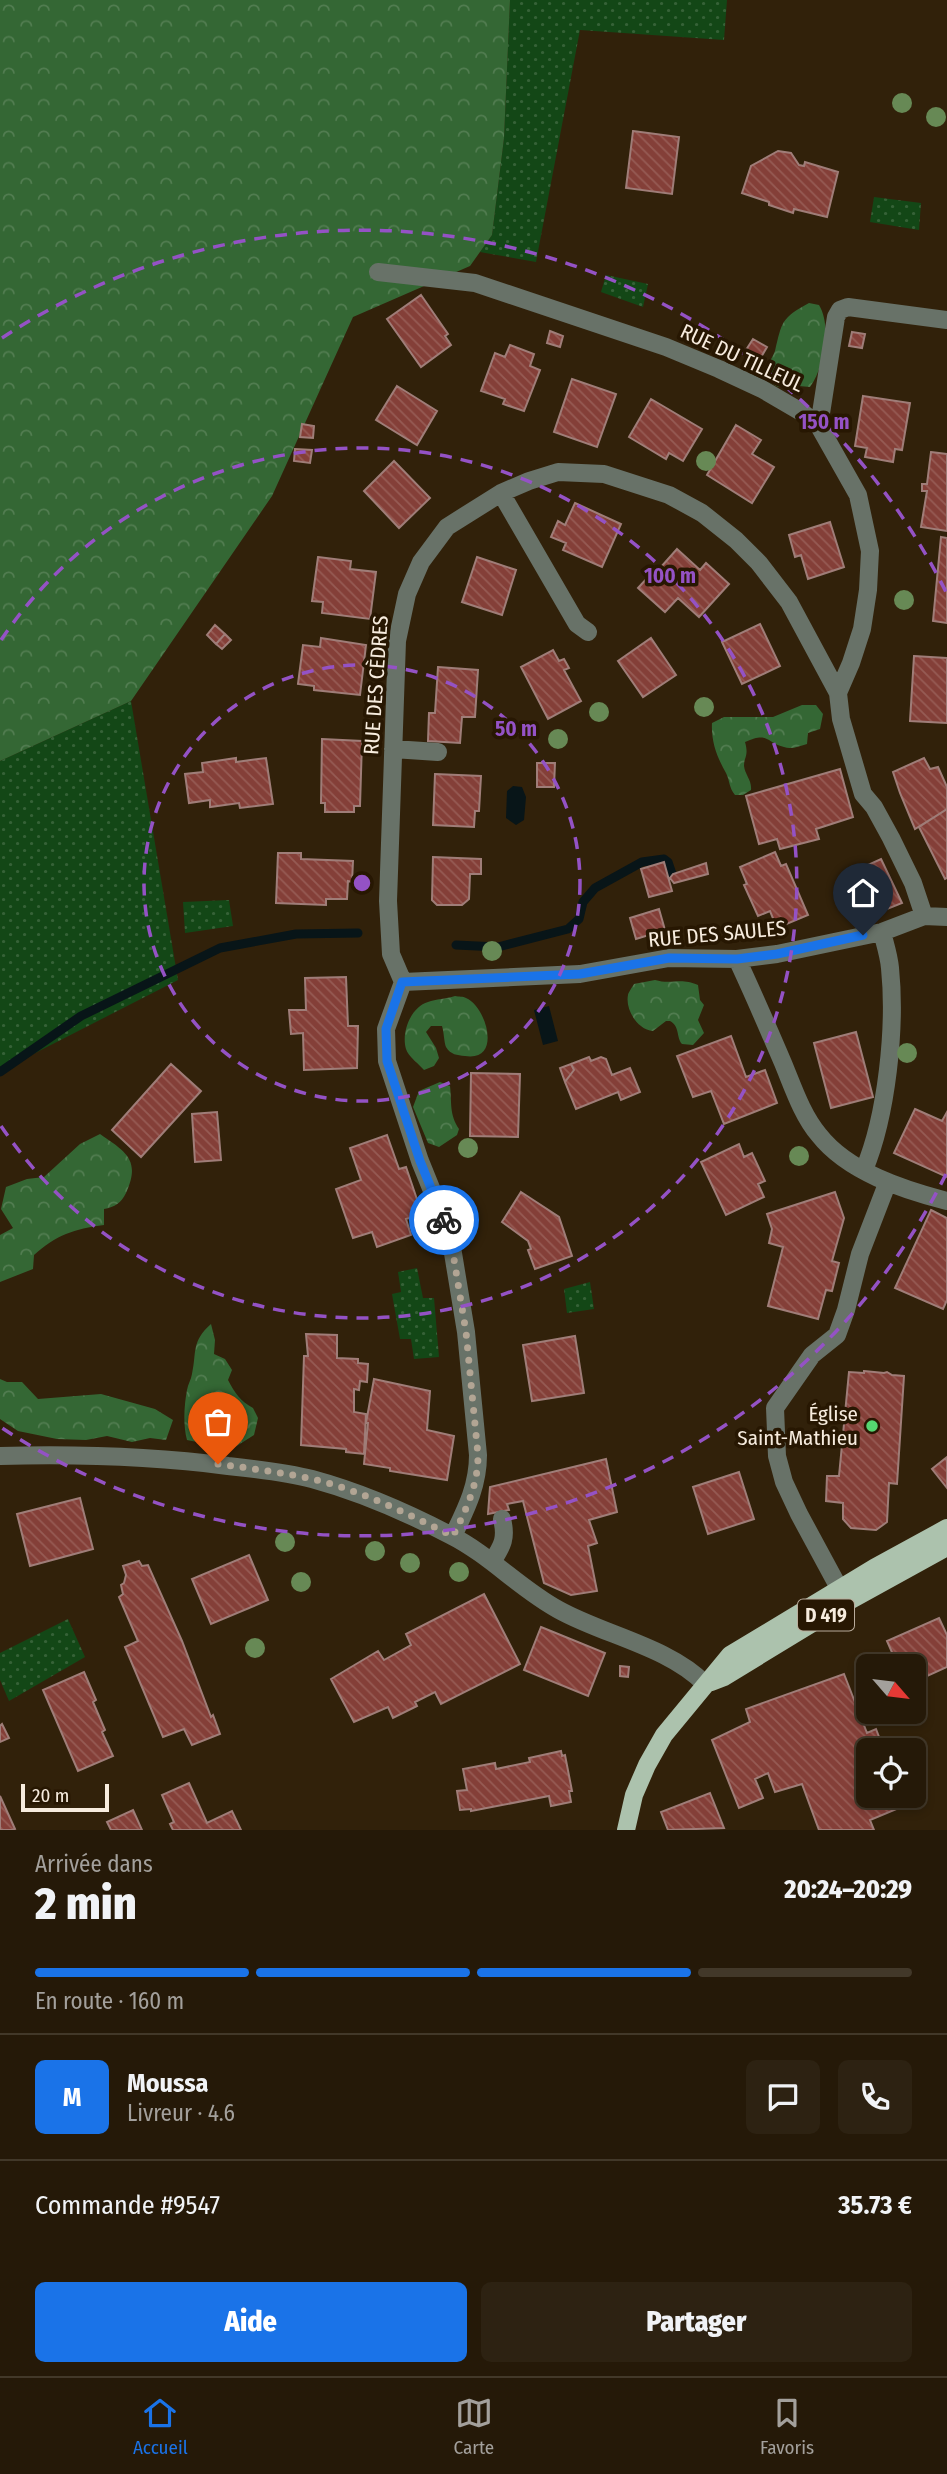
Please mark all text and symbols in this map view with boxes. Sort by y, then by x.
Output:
street label: RUE DU TILLEUL [676,318,809,398]
text: 150 m [798,409,850,435]
text: 100 m [644,563,696,589]
street label: RUE DES CÈDRES [358,614,394,756]
text: 50 m [495,716,537,742]
pin [833,863,893,935]
centre of rings [350,871,374,895]
icon: home [844,874,882,912]
street label: RUE DES SAULES [647,915,787,953]
courier [409,1185,479,1255]
icon: bike [425,1201,463,1239]
pin [188,1392,248,1464]
place label: Église Saint-Mathieu [737,1401,858,1451]
icon: bag [199,1403,237,1441]
marker: Église Saint-Mathieu [864,1418,880,1434]
road number: D 419 [798,1600,854,1630]
north arrow [856,1654,926,1724]
map controls [856,1654,926,1808]
button: locate [856,1738,926,1808]
scale bar [21,1781,108,1813]
text: 20 m [32,1784,69,1807]
text: Arrivée dans [35,1850,153,1878]
text: 20:24–20:29 [784,1874,912,1905]
text: 2 min [35,1876,137,1931]
text: En route · 160 m [35,1987,184,2015]
button: chat [746,2060,820,2134]
button: phone [838,2060,912,2134]
text: Moussa [127,2068,208,2099]
text: M [63,2082,81,2113]
text: Livreur · 4.6 [127,2099,235,2127]
text: Commande #9547 [35,2190,220,2221]
text: 35.73 € [838,2190,912,2221]
button: Aide [35,2282,467,2362]
button: Partager [481,2282,912,2362]
tab: Accueil [133,2394,188,2459]
tab: Carte [454,2394,494,2459]
tab: Favoris [760,2394,814,2459]

